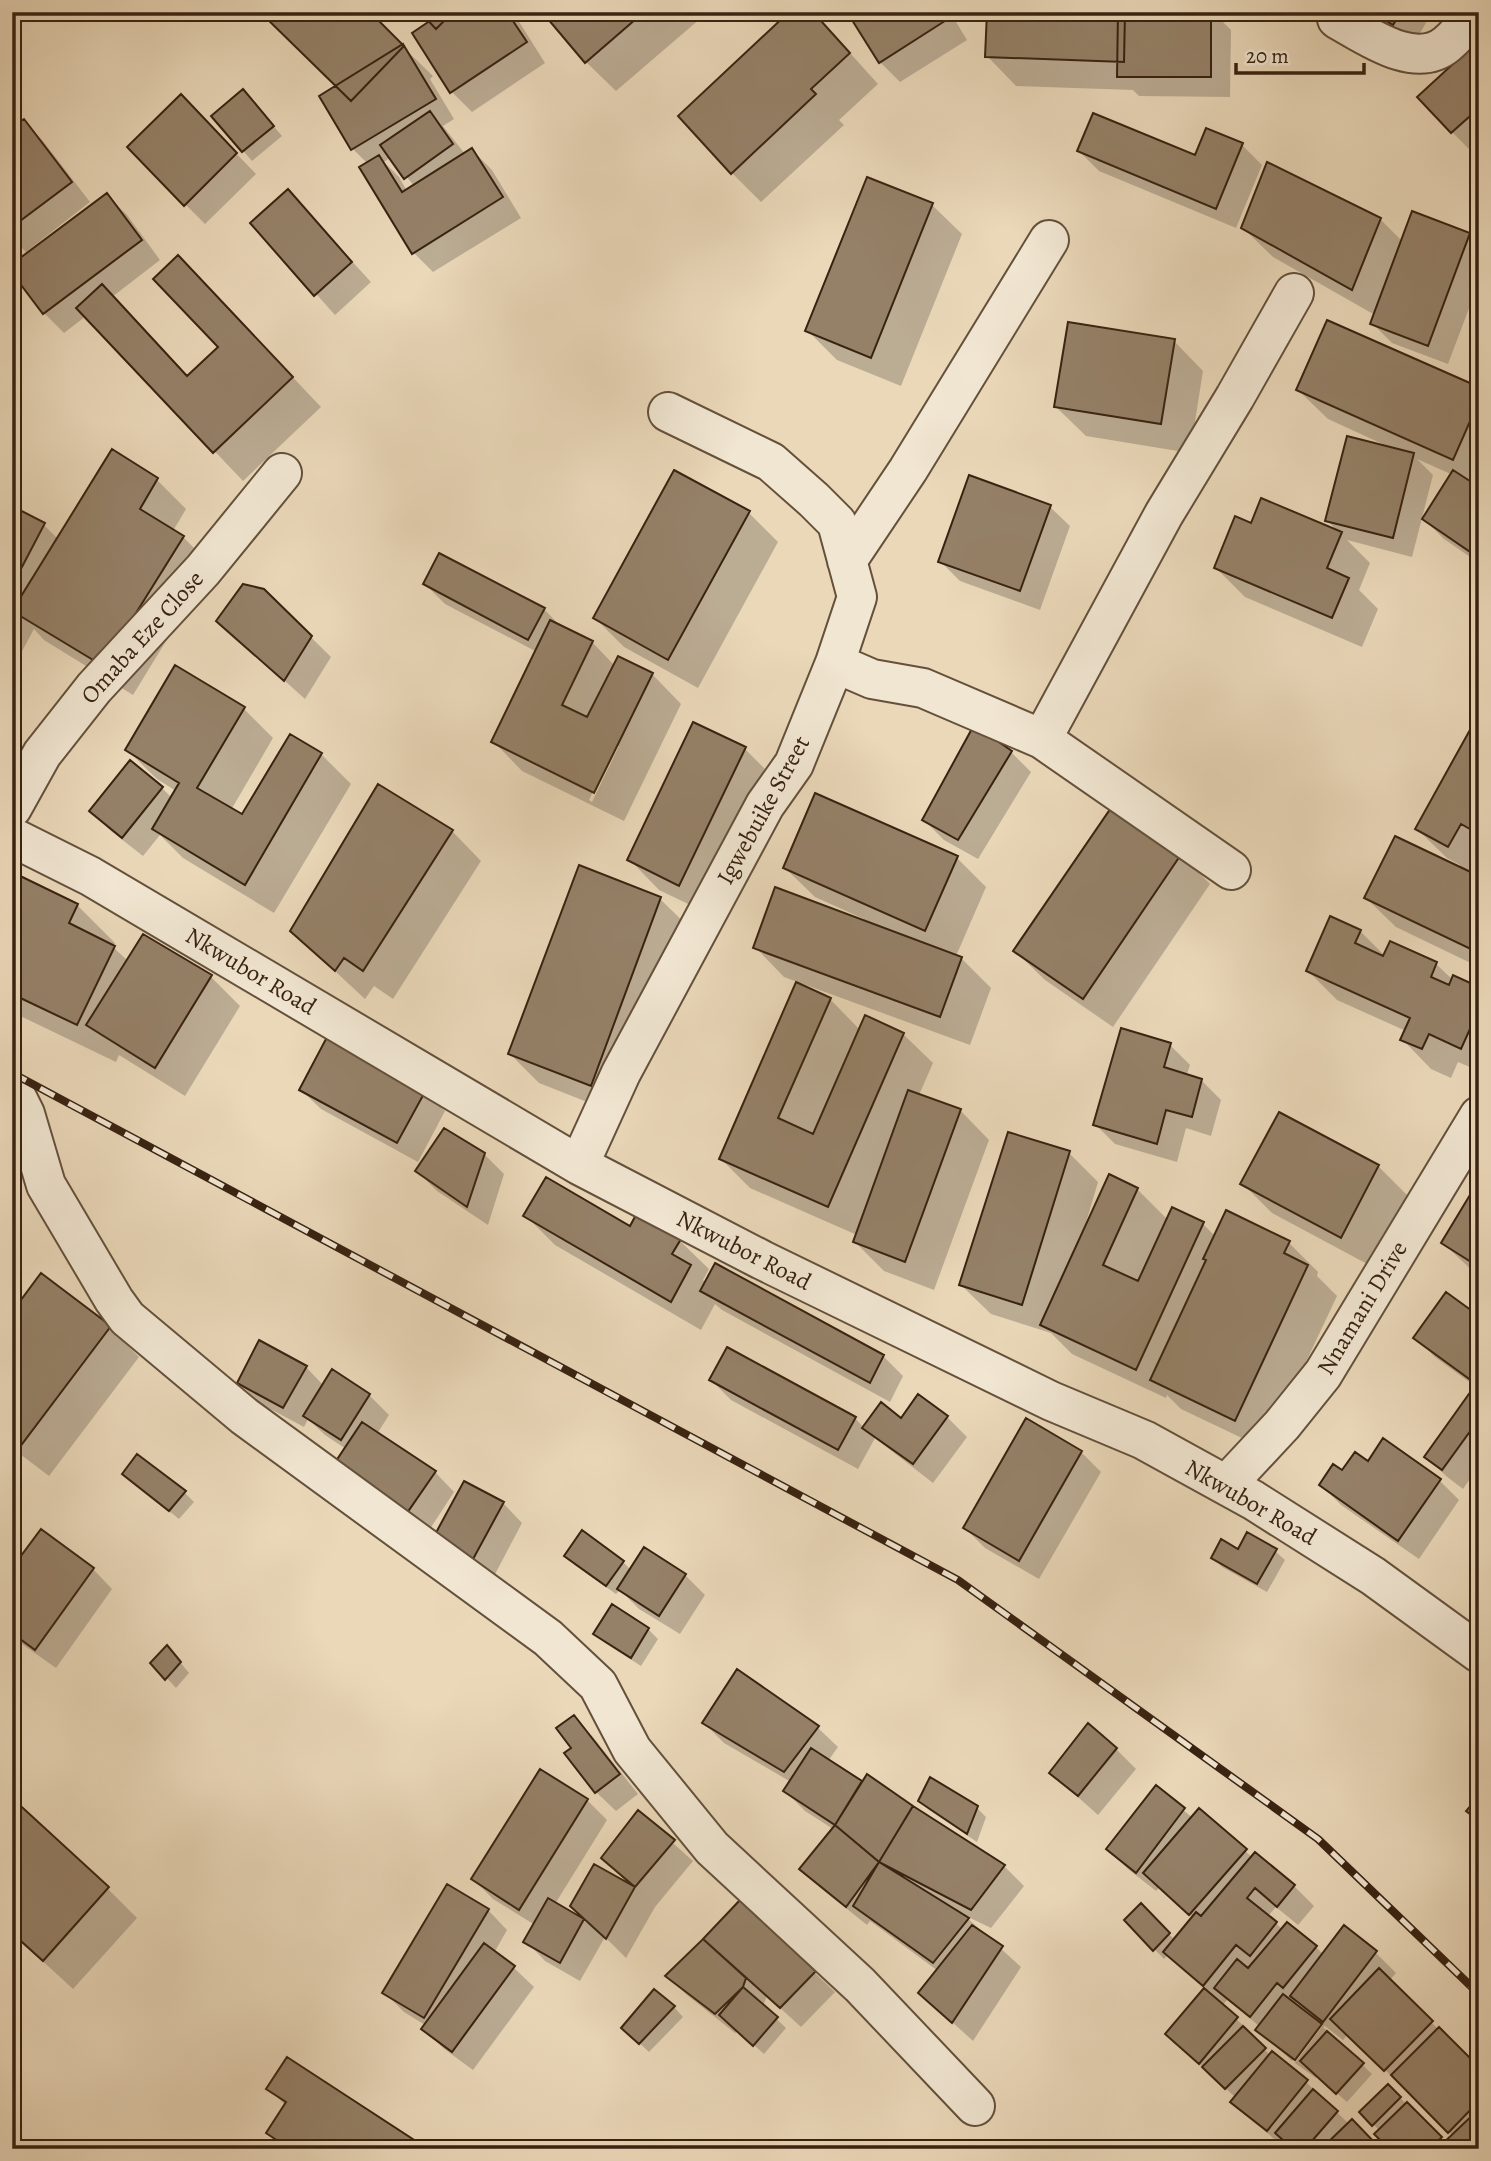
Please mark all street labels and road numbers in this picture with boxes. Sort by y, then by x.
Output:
street label: Omaba Eze Close [73,563,211,711]
street label: Igwebuike Street [709,730,817,890]
street label: Nkwubor Road [180,919,322,1023]
street label: Nkwubor Road [671,1202,817,1298]
street label: Nnamani Drive [1309,1235,1415,1381]
street label: Nkwubor Road [1179,1451,1323,1553]

